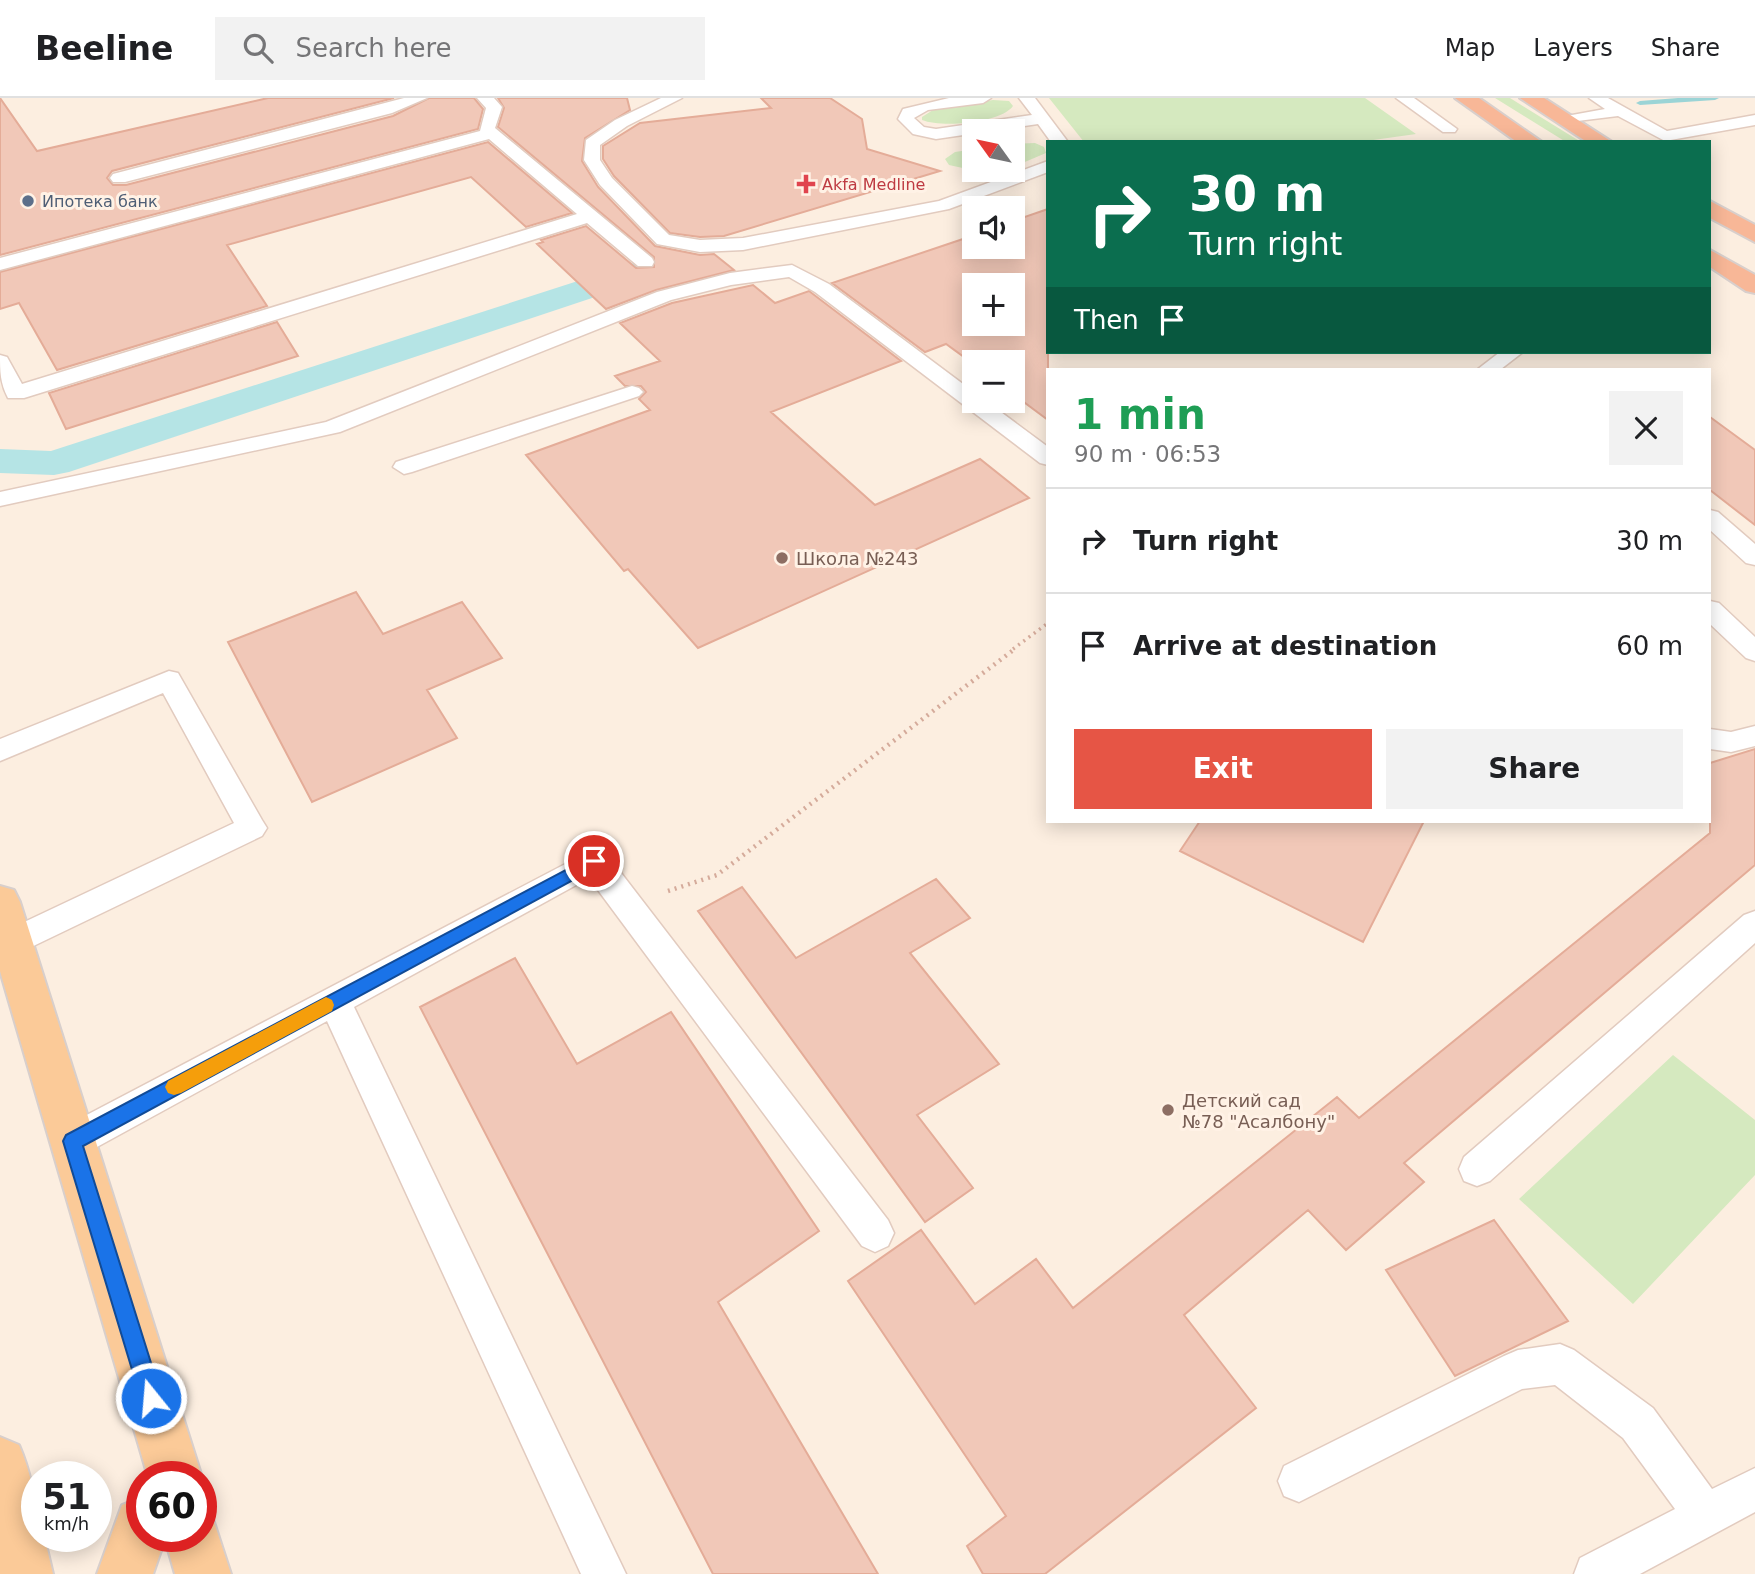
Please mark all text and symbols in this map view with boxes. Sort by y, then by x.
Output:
search box [215,17,705,80]
text: Beeline [35,29,173,68]
icon: search [239,29,277,67]
text: Search here [295,33,452,63]
text: Map [1445,34,1495,62]
text: Layers [1533,34,1613,62]
text: Share [1651,34,1720,62]
north arrow [962,119,1026,182]
map controls [962,119,1025,413]
text: 30 m [1189,166,1325,223]
icon: right [1074,168,1165,259]
marker: Akfa Medline [796,174,816,194]
place label: Akfa Medline [822,175,925,194]
place label: Ипотека банк [42,192,158,211]
marker: Ипотека банк [20,193,36,209]
button: sound [962,196,1025,259]
text: Turn right [1189,225,1342,263]
button: + [962,273,1025,336]
icon: arrive [1153,301,1191,339]
text: Then [1074,305,1139,335]
button: − [962,350,1025,413]
text: 1 min [1074,390,1206,439]
button: close [1609,391,1683,465]
text: 90 m · 06:53 [1074,441,1221,467]
icon: right [1074,522,1112,560]
text: Turn right [1133,526,1278,556]
text: 30 m [1616,526,1683,556]
place label: Школа №243 [796,548,918,569]
marker: Школа №243 [774,550,790,566]
icon: arrive [1074,627,1112,665]
text: Arrive at destination [1133,631,1437,661]
text: 60 m [1616,631,1683,661]
button: Exit [1074,729,1372,809]
button: Share [1386,729,1683,809]
pin [564,831,624,891]
icon: arrive [575,842,613,880]
place label: Детский сад №78 "Асалбону" [1182,1090,1335,1132]
marker: Детский сад №78 "Асалбону" [1160,1102,1176,1118]
position arrow [114,1361,188,1435]
speed limit sign: 60 [126,1461,217,1552]
text: 51 [42,1477,91,1517]
text: km/h [44,1513,89,1534]

